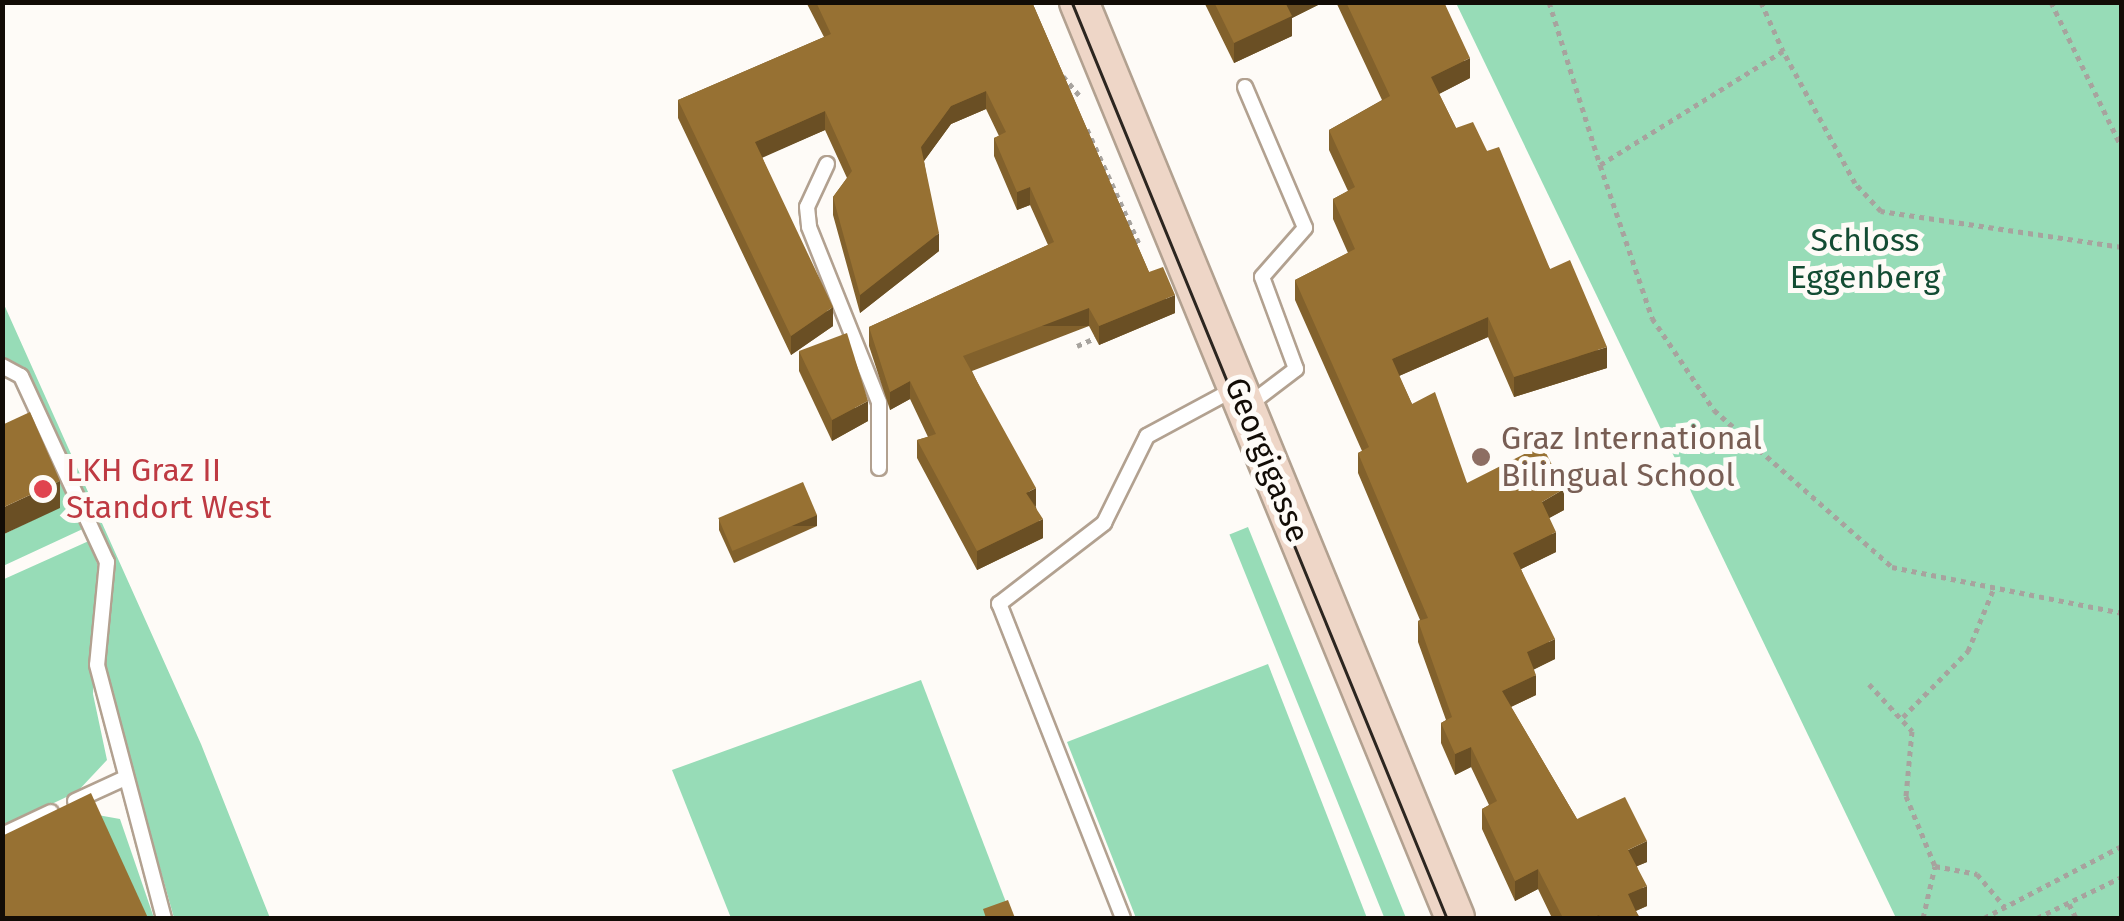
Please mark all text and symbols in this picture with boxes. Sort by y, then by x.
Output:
park label: Schloss Eggenberg [1790,222,1940,297]
street label: Georgigasse [1217,372,1317,548]
place label: Graz International Bilingual School [1501,420,1762,495]
marker: Graz International Bilingual School [1470,446,1492,468]
place label: LKH Graz II Standort West [66,452,271,527]
marker: LKH Graz II Standort West [30,476,56,502]

